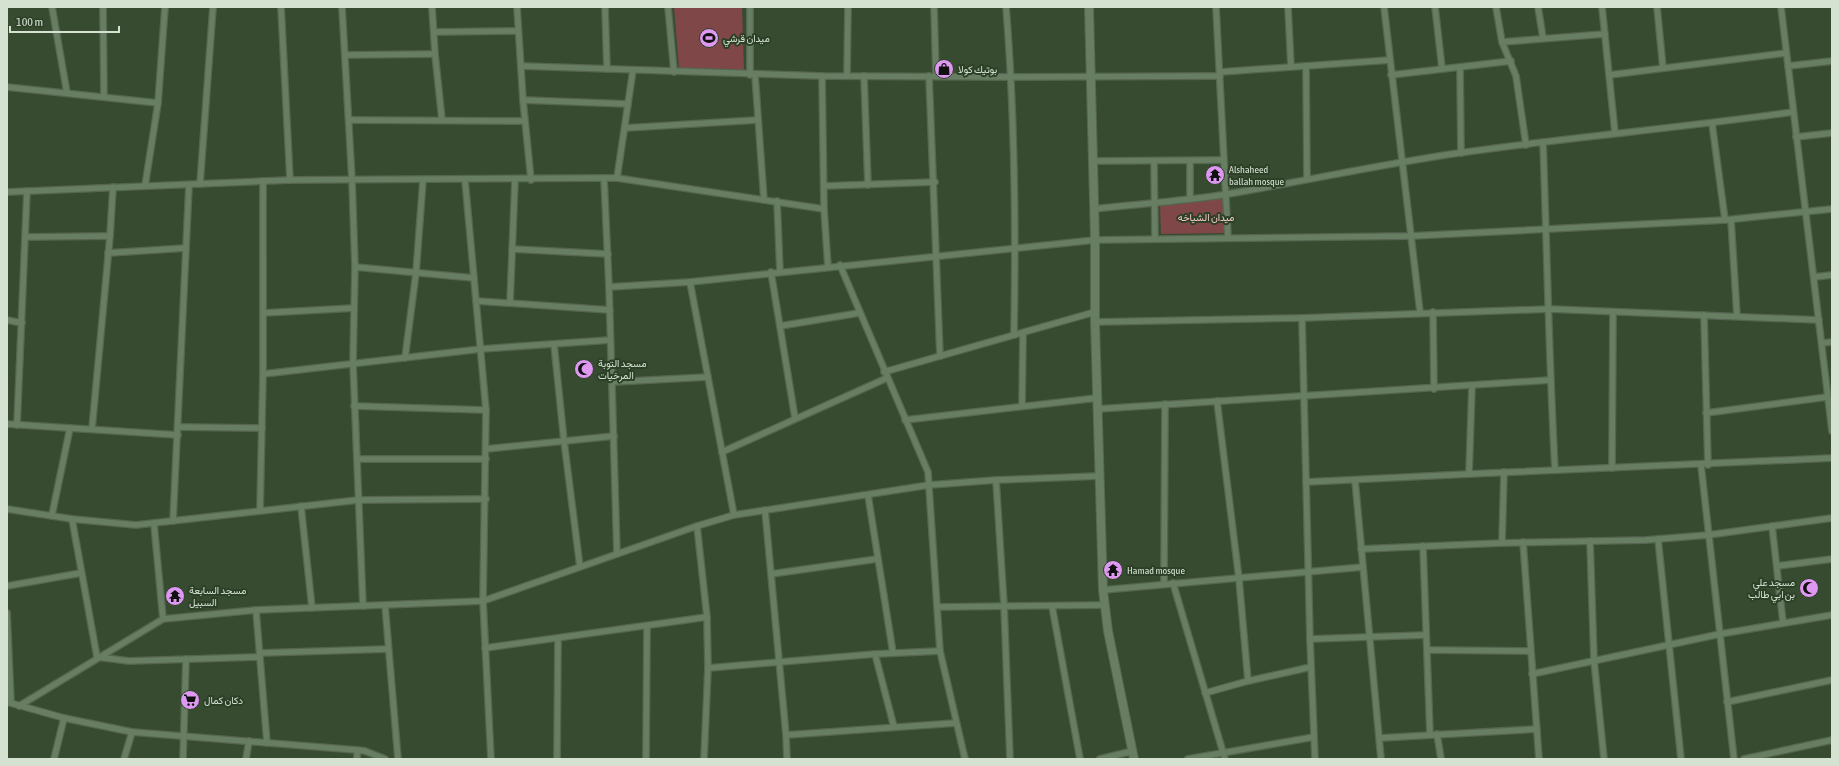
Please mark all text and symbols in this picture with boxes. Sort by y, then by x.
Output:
scale bar [10,8,119,34]
text: 100 m [16,15,43,29]
sports icon: ميدان قرشي [698,27,720,49]
place label: ميدان قرشي [723,33,770,47]
shop icon: بوتيك كولا [933,58,955,80]
place label: بوتيك كولا [958,64,997,76]
temple icon: Alshaheed ballah mosque [1204,164,1226,186]
place label: Alshaheed ballah mosque [1229,164,1285,187]
park label: ميدان الشياخه [1178,212,1234,224]
mosque icon: مسجد التوبة المرخيات [573,358,595,380]
place label: مسجد التوبة المرخيات [598,358,647,382]
temple icon: Hamad mosque [1102,559,1124,581]
place label: Hamad mosque [1127,565,1185,576]
place label: مسجد علي بن ابي طالب [1748,577,1795,603]
mosque icon: مسجد علي بن ابي طالب [1798,577,1820,599]
temple icon: مسجد السابعة السبيل [164,585,186,607]
place label: مسجد السابعة السبيل [189,585,246,609]
supermarket icon: دكان كمال [179,689,201,711]
place label: دكان كمال [204,695,243,706]

